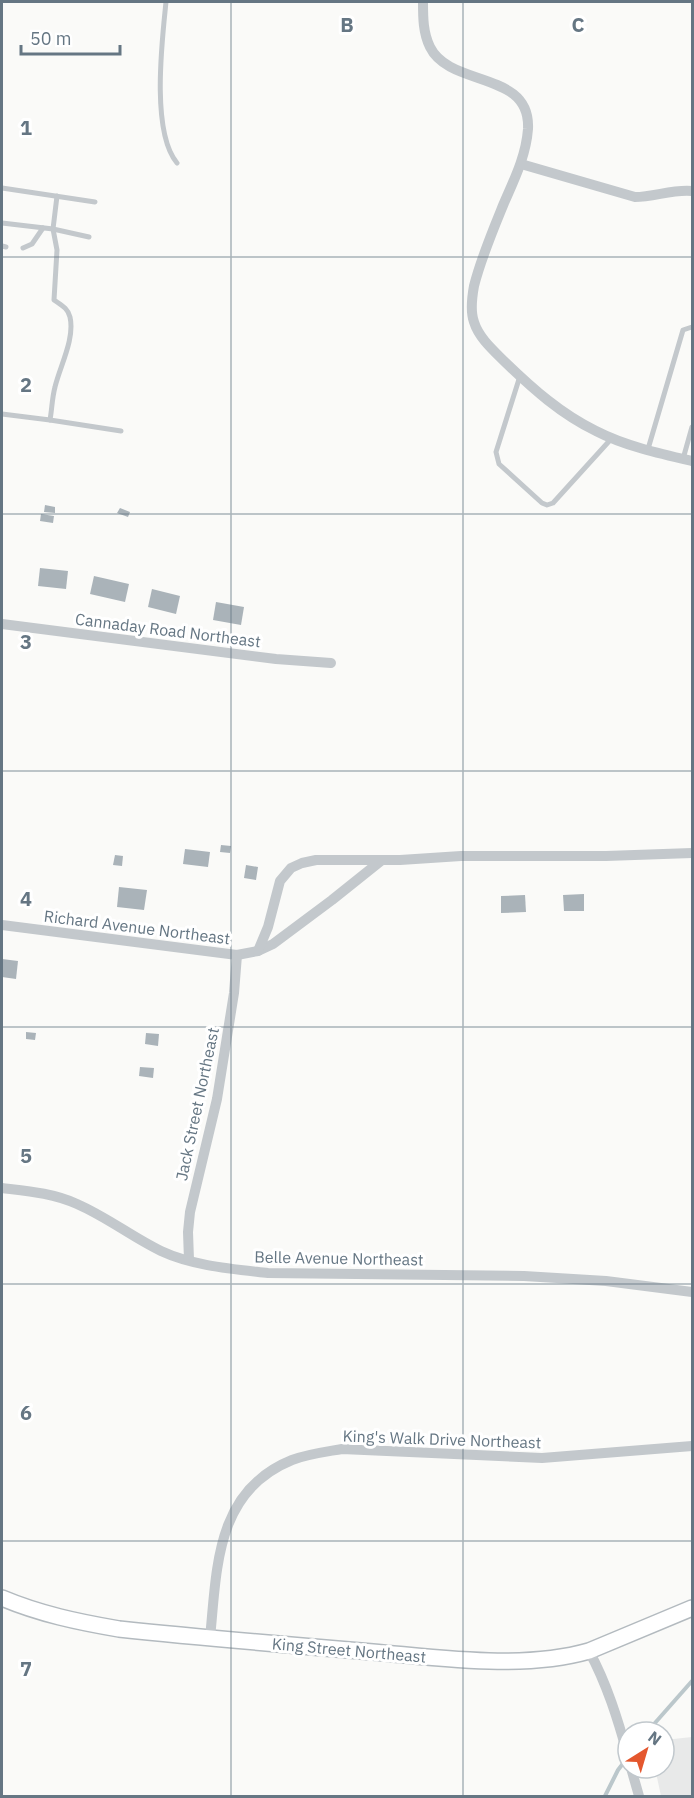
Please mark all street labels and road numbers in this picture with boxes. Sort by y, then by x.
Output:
street label: Cannaday Road Northeast [74,609,262,651]
street label: Richard Avenue Northeast [43,906,231,948]
street label: Jack Street Northeast [171,1026,223,1182]
street label: Belle Avenue Northeast [254,1247,424,1269]
street label: King's Walk Drive Northeast [342,1426,542,1452]
street label: King Street Northeast [271,1633,427,1667]

